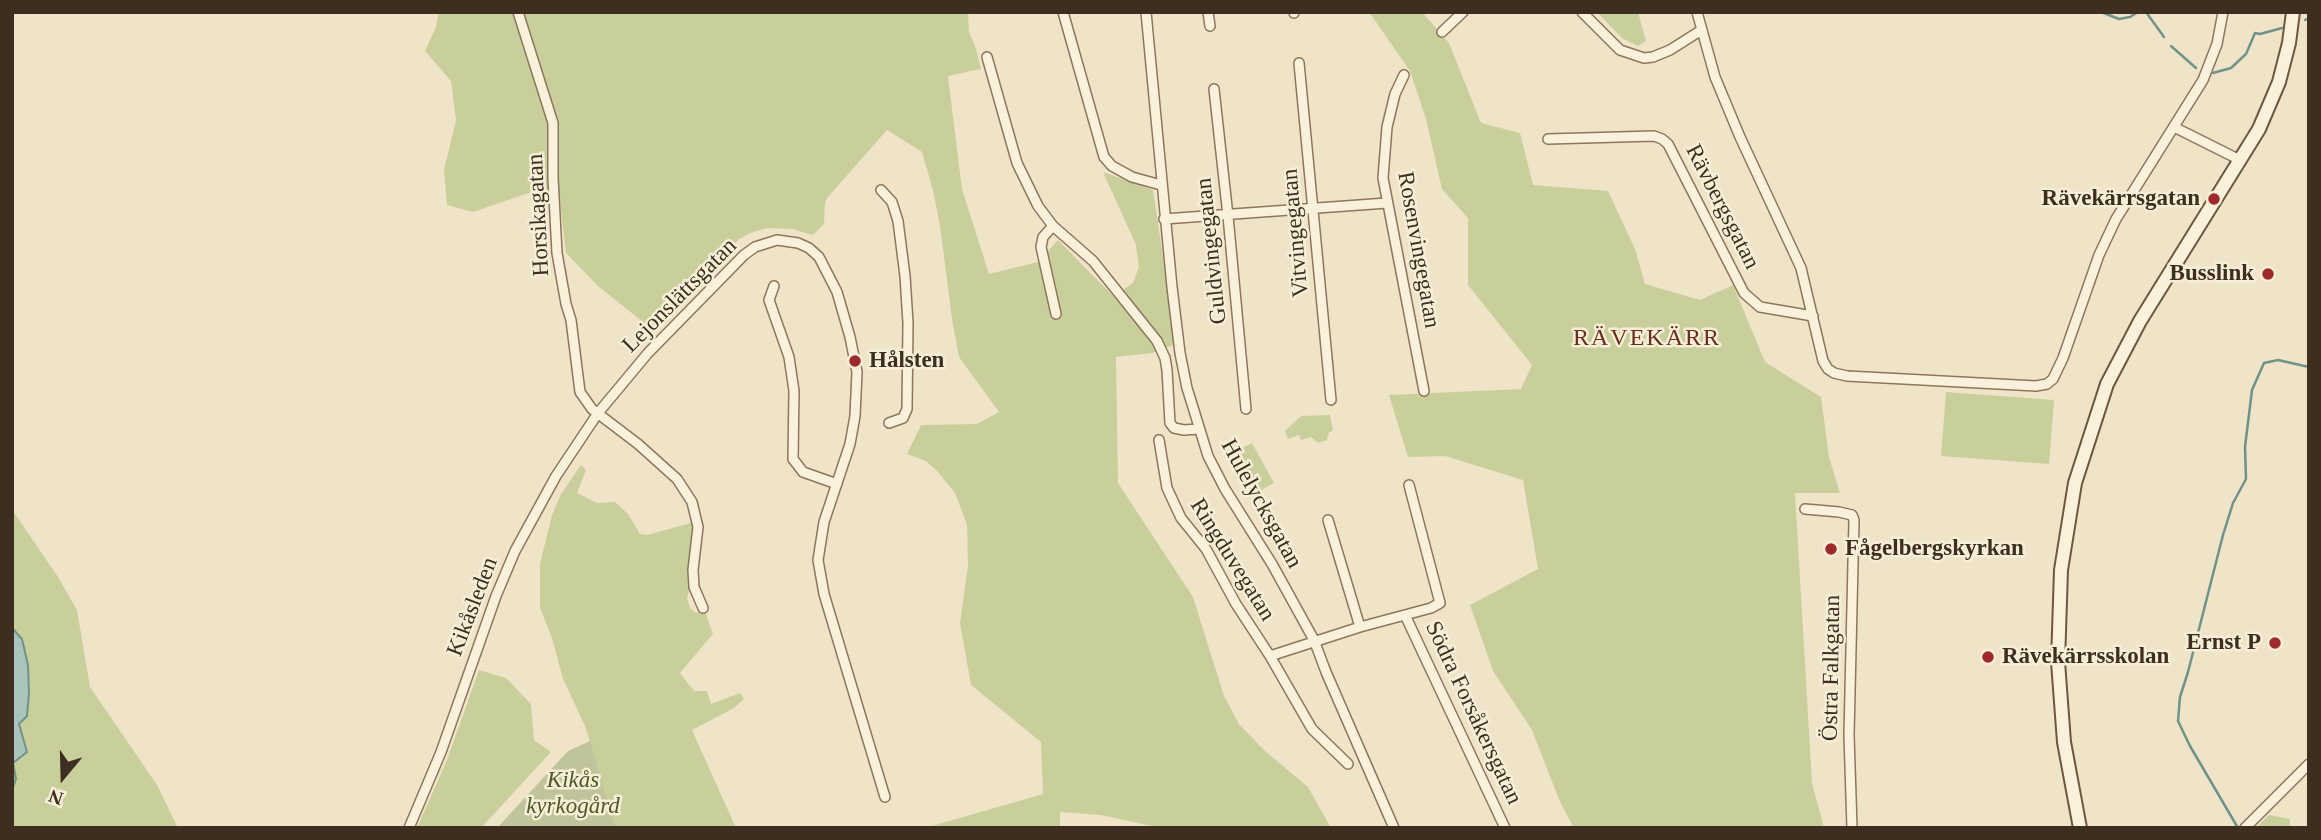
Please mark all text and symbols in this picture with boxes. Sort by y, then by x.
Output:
street label: Rävbergsgatan [1679,140,1765,274]
street label: Horsikagatan [522,153,556,277]
street label: Vitvingegatan [1277,168,1315,298]
street label: Rosenvingegatan [1391,170,1445,330]
street label: Guldvingegatan [1191,177,1233,325]
place label: Rävekärrsgatan [2042,185,2200,213]
marker: Rävekärrsgatan [2206,191,2222,207]
street label: Lejonslättsgatan [617,233,743,359]
place label: Busslink [2170,260,2254,288]
marker: Busslink [2260,266,2276,282]
district label: RÄVEKÄRR [1574,325,1720,353]
place label: Hålsten [869,347,944,375]
marker: Hålsten [847,353,863,369]
street label: Hulelycksgatan [1214,435,1308,573]
street label: Ringduvegatan [1183,494,1281,626]
place label: Fågelbergskyrkan [1845,535,2024,563]
marker: Fågelbergskyrkan [1823,541,1839,557]
street label: Kikåsleden [442,554,504,660]
street label: Östra Falkgatan [1817,595,1847,741]
street label: Södra Forsåkersgatan [1419,617,1527,809]
place label: Ernst P [2186,629,2261,657]
marker: Ernst P [2267,635,2283,651]
place label: Rävekärrsskolan [2002,643,2169,671]
marker: Rävekärrsskolan [1980,649,1996,665]
north arrow [28,742,98,812]
park label: Kikås kyrkogård [526,767,620,821]
text: N [46,785,66,809]

